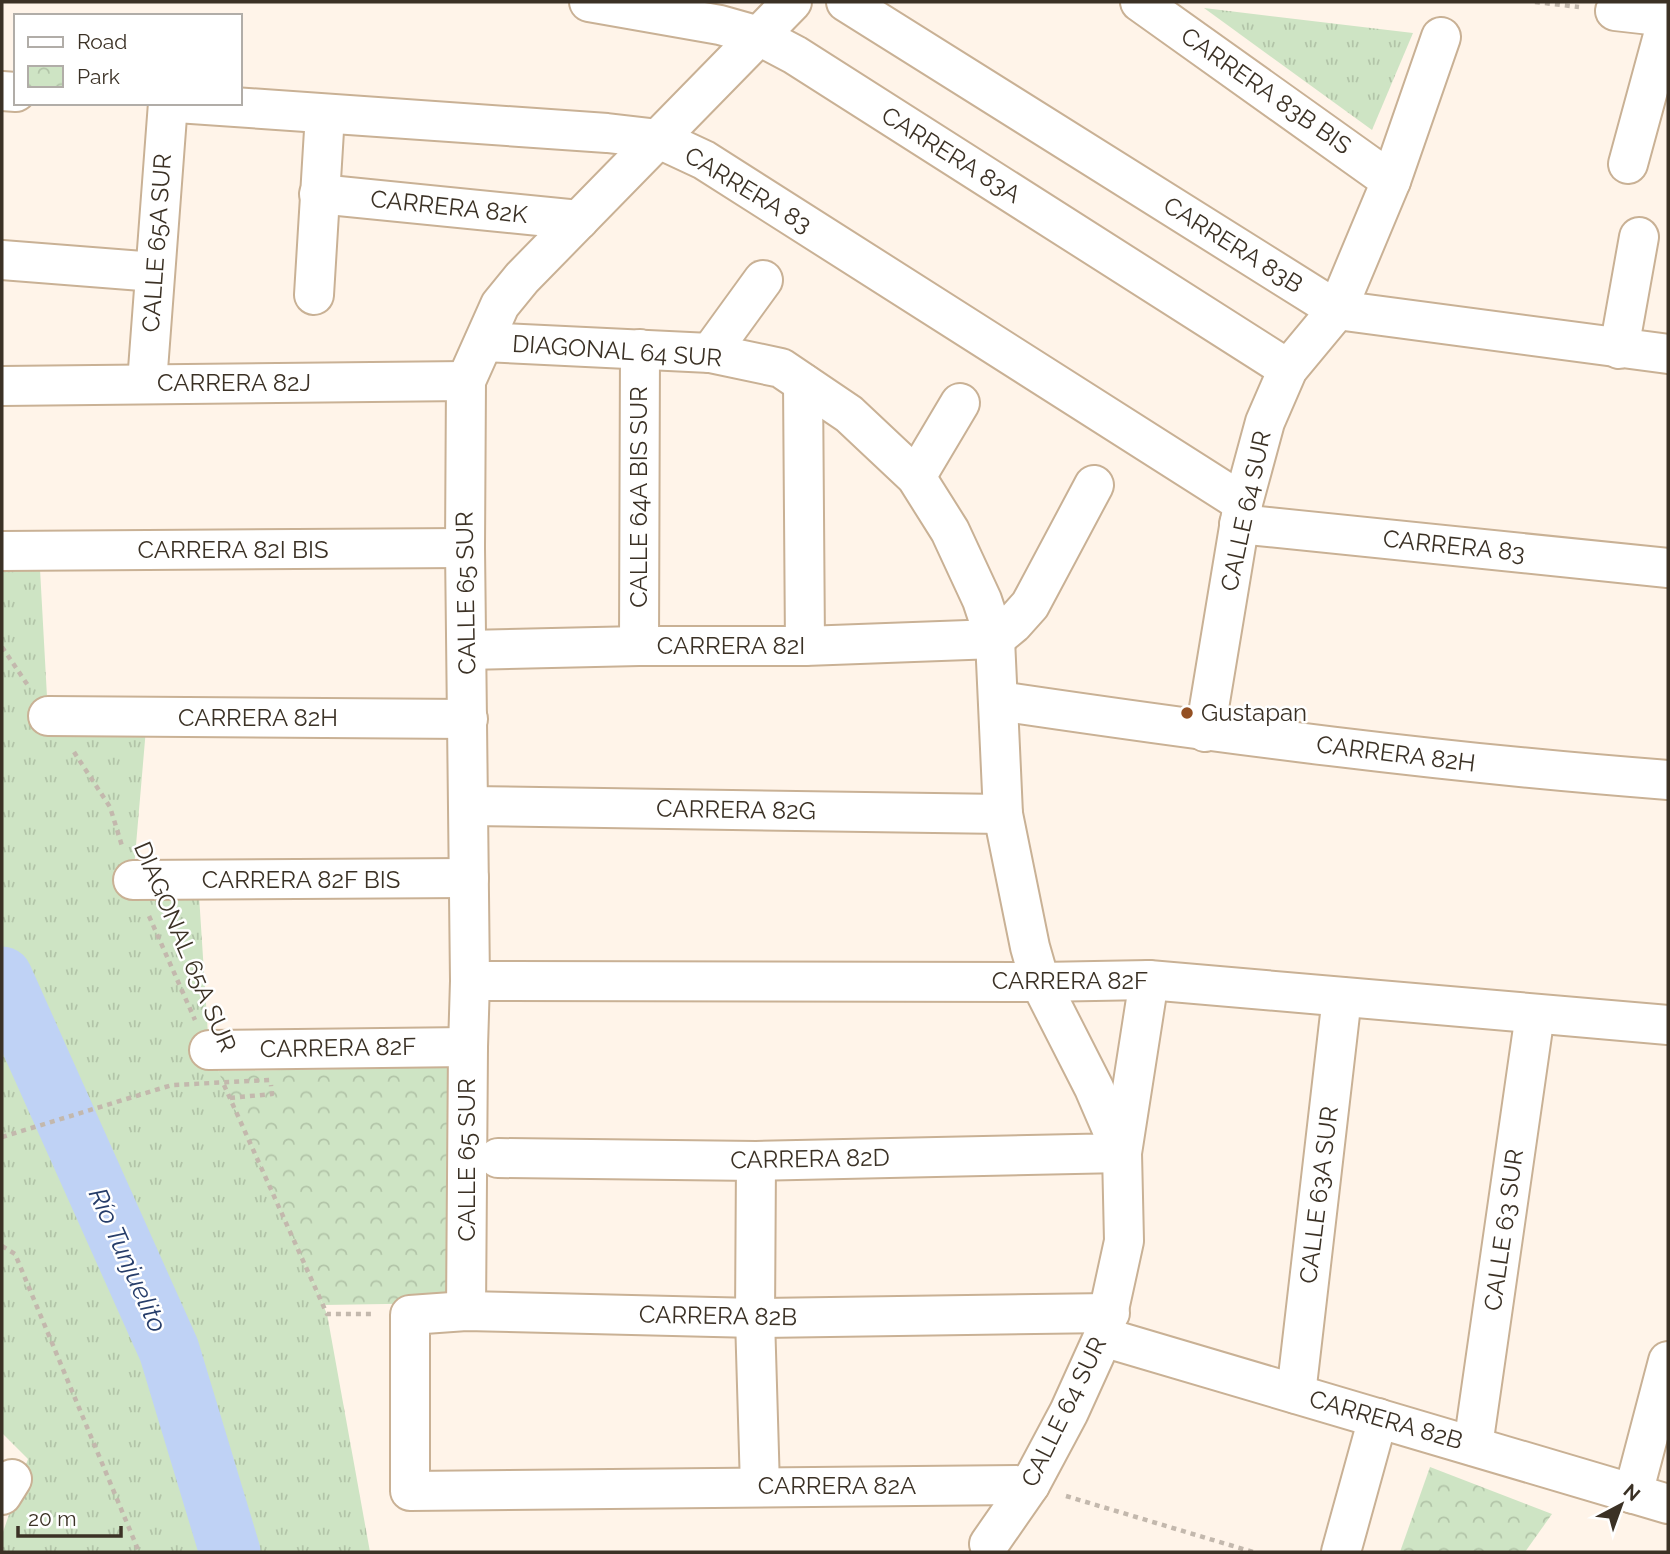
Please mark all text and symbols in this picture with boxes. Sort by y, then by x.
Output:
legend [14,14,242,105]
street label: CARRERA 83B BIS [1176,21,1357,160]
text: Road [77,29,127,54]
text: Park [77,64,120,89]
street label: CARRERA 83A [876,100,1026,209]
street label: CARRERA 83 [680,140,817,239]
street label: CALLE 65A SUR [136,153,177,333]
street label: CARRERA 82K [369,184,530,229]
street label: CARRERA 83B [1158,190,1308,299]
street label: DIAGONAL 64 SUR [511,329,723,372]
street label: CARRERA 82J [157,368,311,397]
street label: CALLE 64A BIS SUR [624,386,653,608]
street label: CALLE 64 SUR [1214,428,1277,594]
street label: CALLE 65 SUR [450,511,481,675]
street label: CARRERA 83 [1382,524,1527,567]
street label: CARRERA 82I BIS [138,535,328,564]
street label: CARRERA 82I [657,631,805,660]
place label: Gustapan [1201,698,1307,727]
street label: CARRERA 82H [178,703,338,732]
marker: Gustapan [1179,705,1195,721]
street label: CARRERA 82H [1315,729,1477,778]
street label: CARRERA 82G [656,794,816,825]
street label: DIAGONAL 65A SUR [128,837,243,1056]
street label: CARRERA 82F BIS [202,865,400,894]
street label: CARRERA 82F [992,966,1148,995]
street label: CARRERA 82F [260,1032,416,1063]
street label: CALLE 65 SUR [452,1078,481,1242]
street label: CALLE 63A SUR [1293,1105,1344,1285]
street label: CARRERA 82D [730,1143,890,1174]
street label: CALLE 63 SUR [1478,1147,1529,1313]
water label: Río Tunjuelito [83,1183,173,1337]
street label: CARRERA 82B [639,1300,797,1331]
street label: CALLE 64 SUR [1015,1332,1112,1491]
street label: CARRERA 82B [1306,1384,1466,1455]
north arrow [1586,1470,1656,1540]
street label: CARRERA 82A [758,1471,916,1500]
text: N [1619,1479,1645,1505]
scale bar [18,1494,121,1538]
text: 20 m [28,1506,76,1531]

